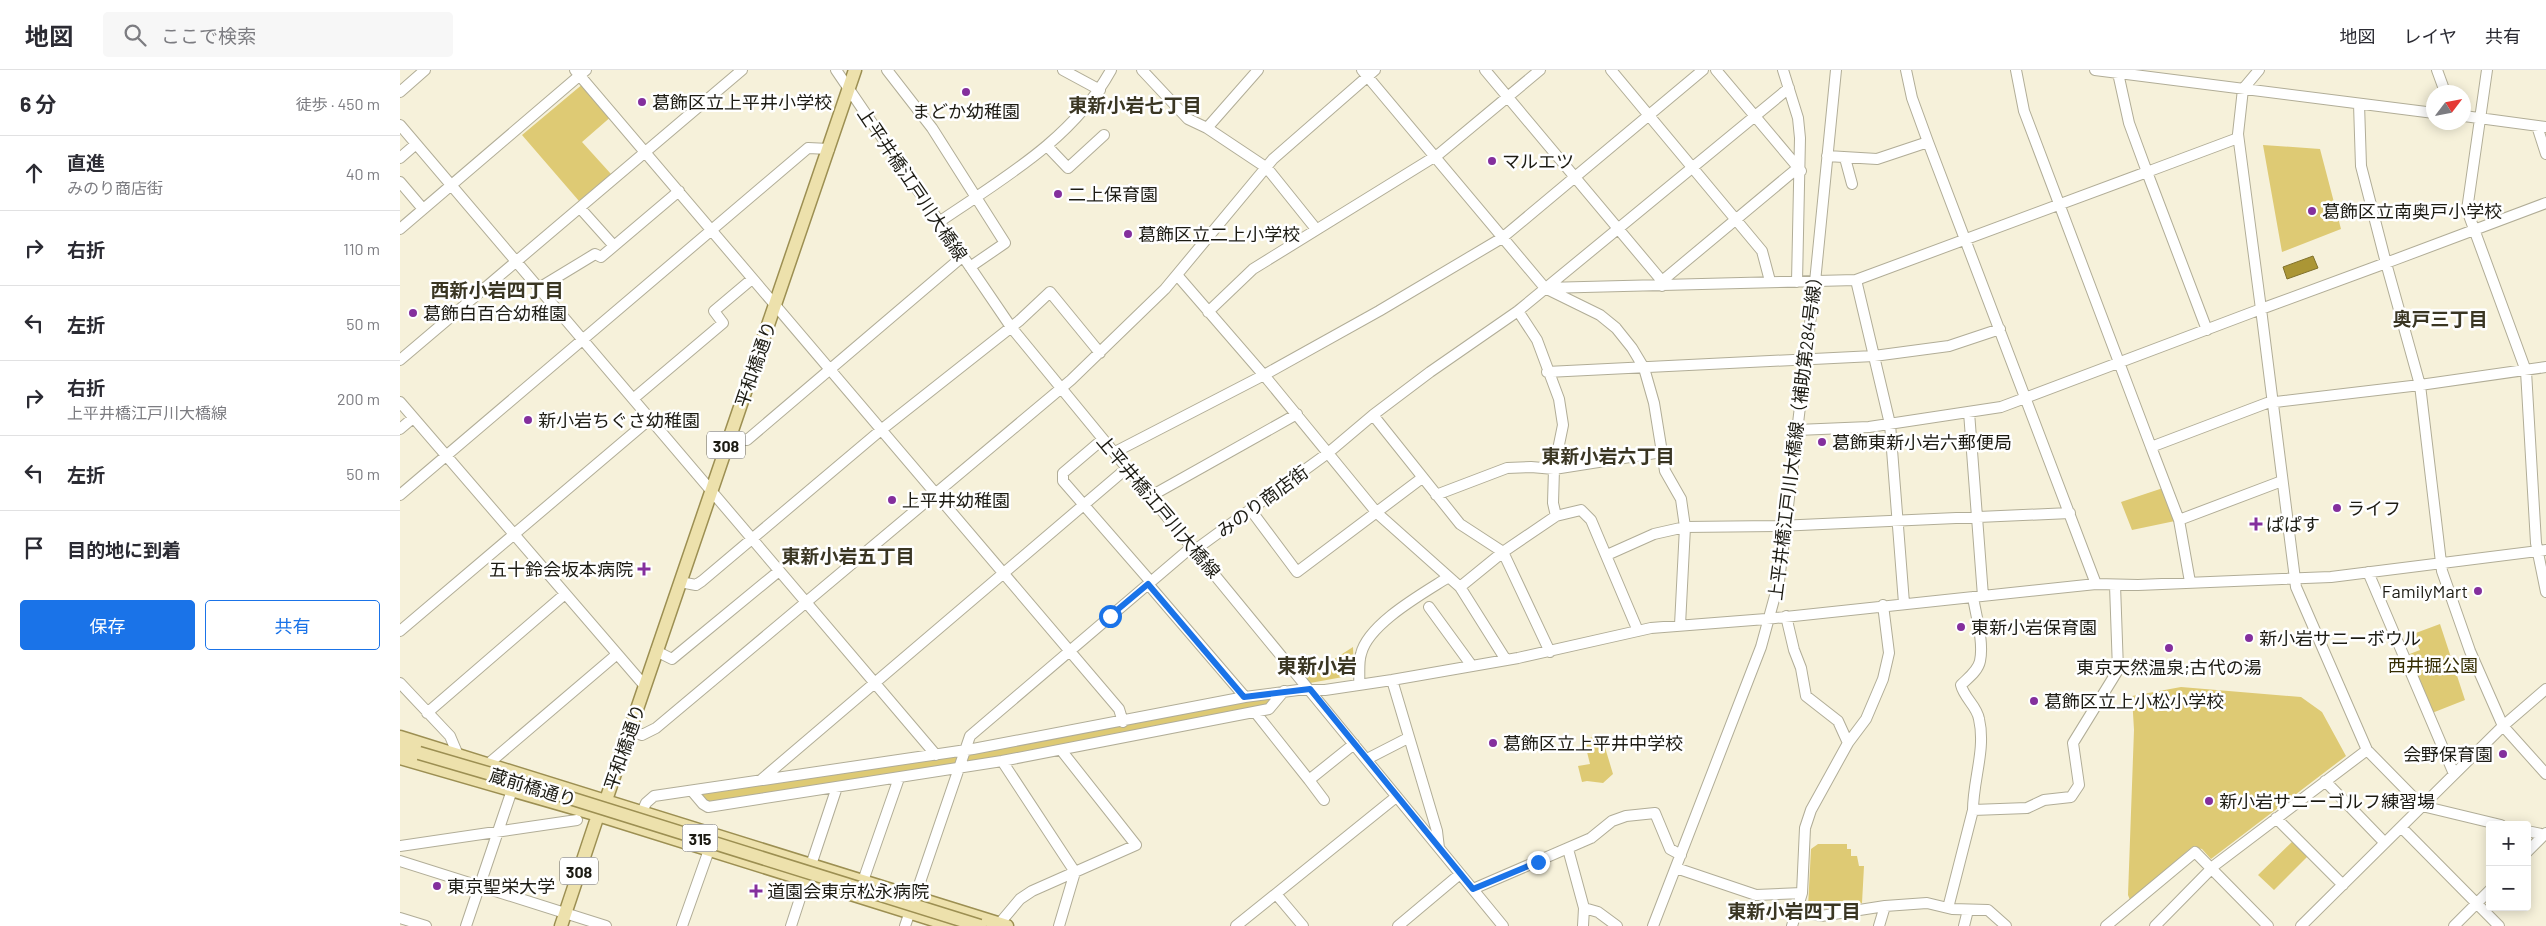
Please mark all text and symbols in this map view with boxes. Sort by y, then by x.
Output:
search box [103,12,453,57]
text: 地図 [25,21,73,50]
icon: search [121,21,149,49]
text: ここで検索 [161,24,256,47]
text: 地図 [2340,25,2376,47]
text: レイヤ [2404,25,2457,47]
text: 共有 [2485,25,2521,47]
north arrow [2426,85,2471,130]
marker: まどか幼稚園 [960,86,972,98]
text: 6 分 [20,91,56,116]
place label: 葛飾区立上平井小学校 [652,91,832,113]
district label: 東新小岩七丁目 [1068,93,1202,116]
text: 徒歩 · 450 m [296,94,380,113]
marker: 葛飾区立上平井小学校 [636,96,648,108]
place label: まどか幼稚園 [912,100,1020,122]
street label: 上平井橋江戸川大橋線 [854,103,972,265]
place label: マルエツ [1502,150,1574,172]
text: 直進 [67,151,105,174]
marker: マルエツ [1486,155,1498,167]
icon: ahead [20,159,48,187]
text: 40 m [346,164,380,183]
text: みのり商店街 [67,178,163,197]
place label: 二上保育園 [1068,183,1158,205]
marker: 二上保育園 [1052,188,1064,200]
place label: 葛飾区立南奥戸小学校 [2322,200,2502,222]
marker: 葛飾区立南奥戸小学校 [2306,205,2318,217]
place label: 葛飾区立二上小学校 [1138,223,1300,245]
marker: 葛飾区立二上小学校 [1122,228,1134,240]
icon: right [20,234,48,262]
text: 右折 [67,238,105,261]
text: 110 m [343,239,380,258]
street label: 上平井橋江戸川大橋線（補助第284号線） [1764,266,1826,602]
district label: 西新小岩四丁目 [430,278,564,301]
place label: 葛飾白百合幼稚園 [423,302,567,324]
marker: 葛飾白百合幼稚園 [407,307,419,319]
district label: 奥戸三丁目 [2392,307,2488,330]
icon: left [20,309,48,337]
text: 左折 [67,313,105,336]
text: 50 m [346,314,380,333]
street label: 平和橋通り [730,318,780,410]
text: 右折 [67,376,105,399]
icon: right [20,384,48,412]
text: 200 m [337,389,380,408]
text: 上平井橋江戸川大橋線 [67,403,227,422]
place label: 新小岩ちぐさ幼稚園 [538,409,700,431]
marker: 新小岩ちぐさ幼稚園 [522,414,534,426]
street label: 上平井橋江戸川大橋線 [1093,430,1225,582]
place label: 葛飾東新小岩六郵便局 [1832,431,2012,453]
road number: 308 [707,432,745,458]
marker: 葛飾東新小岩六郵便局 [1816,436,1828,448]
district label: 東新小岩六丁目 [1541,444,1675,467]
icon: left [20,459,48,487]
street label: みのり商店街 [1212,460,1312,542]
text: 左折 [67,463,105,486]
text: 50 m [346,464,380,483]
place label: 上平井幼稚園 [902,489,1010,511]
marker: 上平井幼稚園 [886,494,898,506]
place label: ライフ [2347,497,2401,519]
marker: ライフ [2331,502,2343,514]
place label: ぱぱす [2266,513,2320,535]
marker: ぱぱす [2250,518,2262,530]
icon: arrive [20,534,48,562]
text: 目的地に到着 [67,538,181,561]
district label: 東新小岩五丁目 [781,544,915,567]
place label: 五十鈴会坂本病院 [489,558,633,580]
marker: 五十鈴会坂本病院 [637,562,651,576]
place label: FamilyMart [2382,580,2468,602]
marker: FamilyMart [2472,585,2484,597]
button: 保存 [20,600,195,650]
button: 共有 [205,600,380,650]
route start [1099,605,1122,628]
place label: 東新小岩保育園 [1971,616,2097,638]
marker: 東新小岩保育園 [1955,621,1967,633]
place label: 新小岩サニーボウル [2259,627,2421,649]
marker: 新小岩サニーボウル [2243,632,2255,644]
marker: 東京天然温泉;古代の湯 [2163,642,2175,654]
district label: 東新小岩 [1277,653,1357,677]
park label: 西井掘公園 [2388,654,2478,676]
place label: 東京天然温泉;古代の湯 [2076,656,2262,678]
place label: 葛飾区立上小松小学校 [2044,690,2224,712]
marker: 葛飾区立上小松小学校 [2028,695,2040,707]
street label: 平和橋通り [599,701,649,793]
place label: 葛飾区立上平井中学校 [1503,732,1683,754]
marker: 葛飾区立上平井中学校 [1487,737,1499,749]
place label: 会野保育園 [2403,743,2493,765]
marker: 会野保育園 [2497,748,2509,760]
street label: 蔵前橋通り [487,763,579,811]
place label: 新小岩サニーゴルフ練習場 [2219,790,2435,812]
marker: 新小岩サニーゴルフ練習場 [2203,795,2215,807]
map controls [2486,821,2531,911]
button: + [2486,821,2531,866]
road number: 315 [682,824,718,851]
route end [1527,851,1550,874]
road number: 308 [560,858,598,884]
button: − [2486,866,2531,911]
place label: 東京聖栄大学 [447,875,555,897]
marker: 東京聖栄大学 [431,880,443,892]
place label: 道園会東京松永病院 [767,880,929,902]
marker: 道園会東京松永病院 [749,884,763,898]
district label: 東新小岩四丁目 [1727,899,1861,922]

